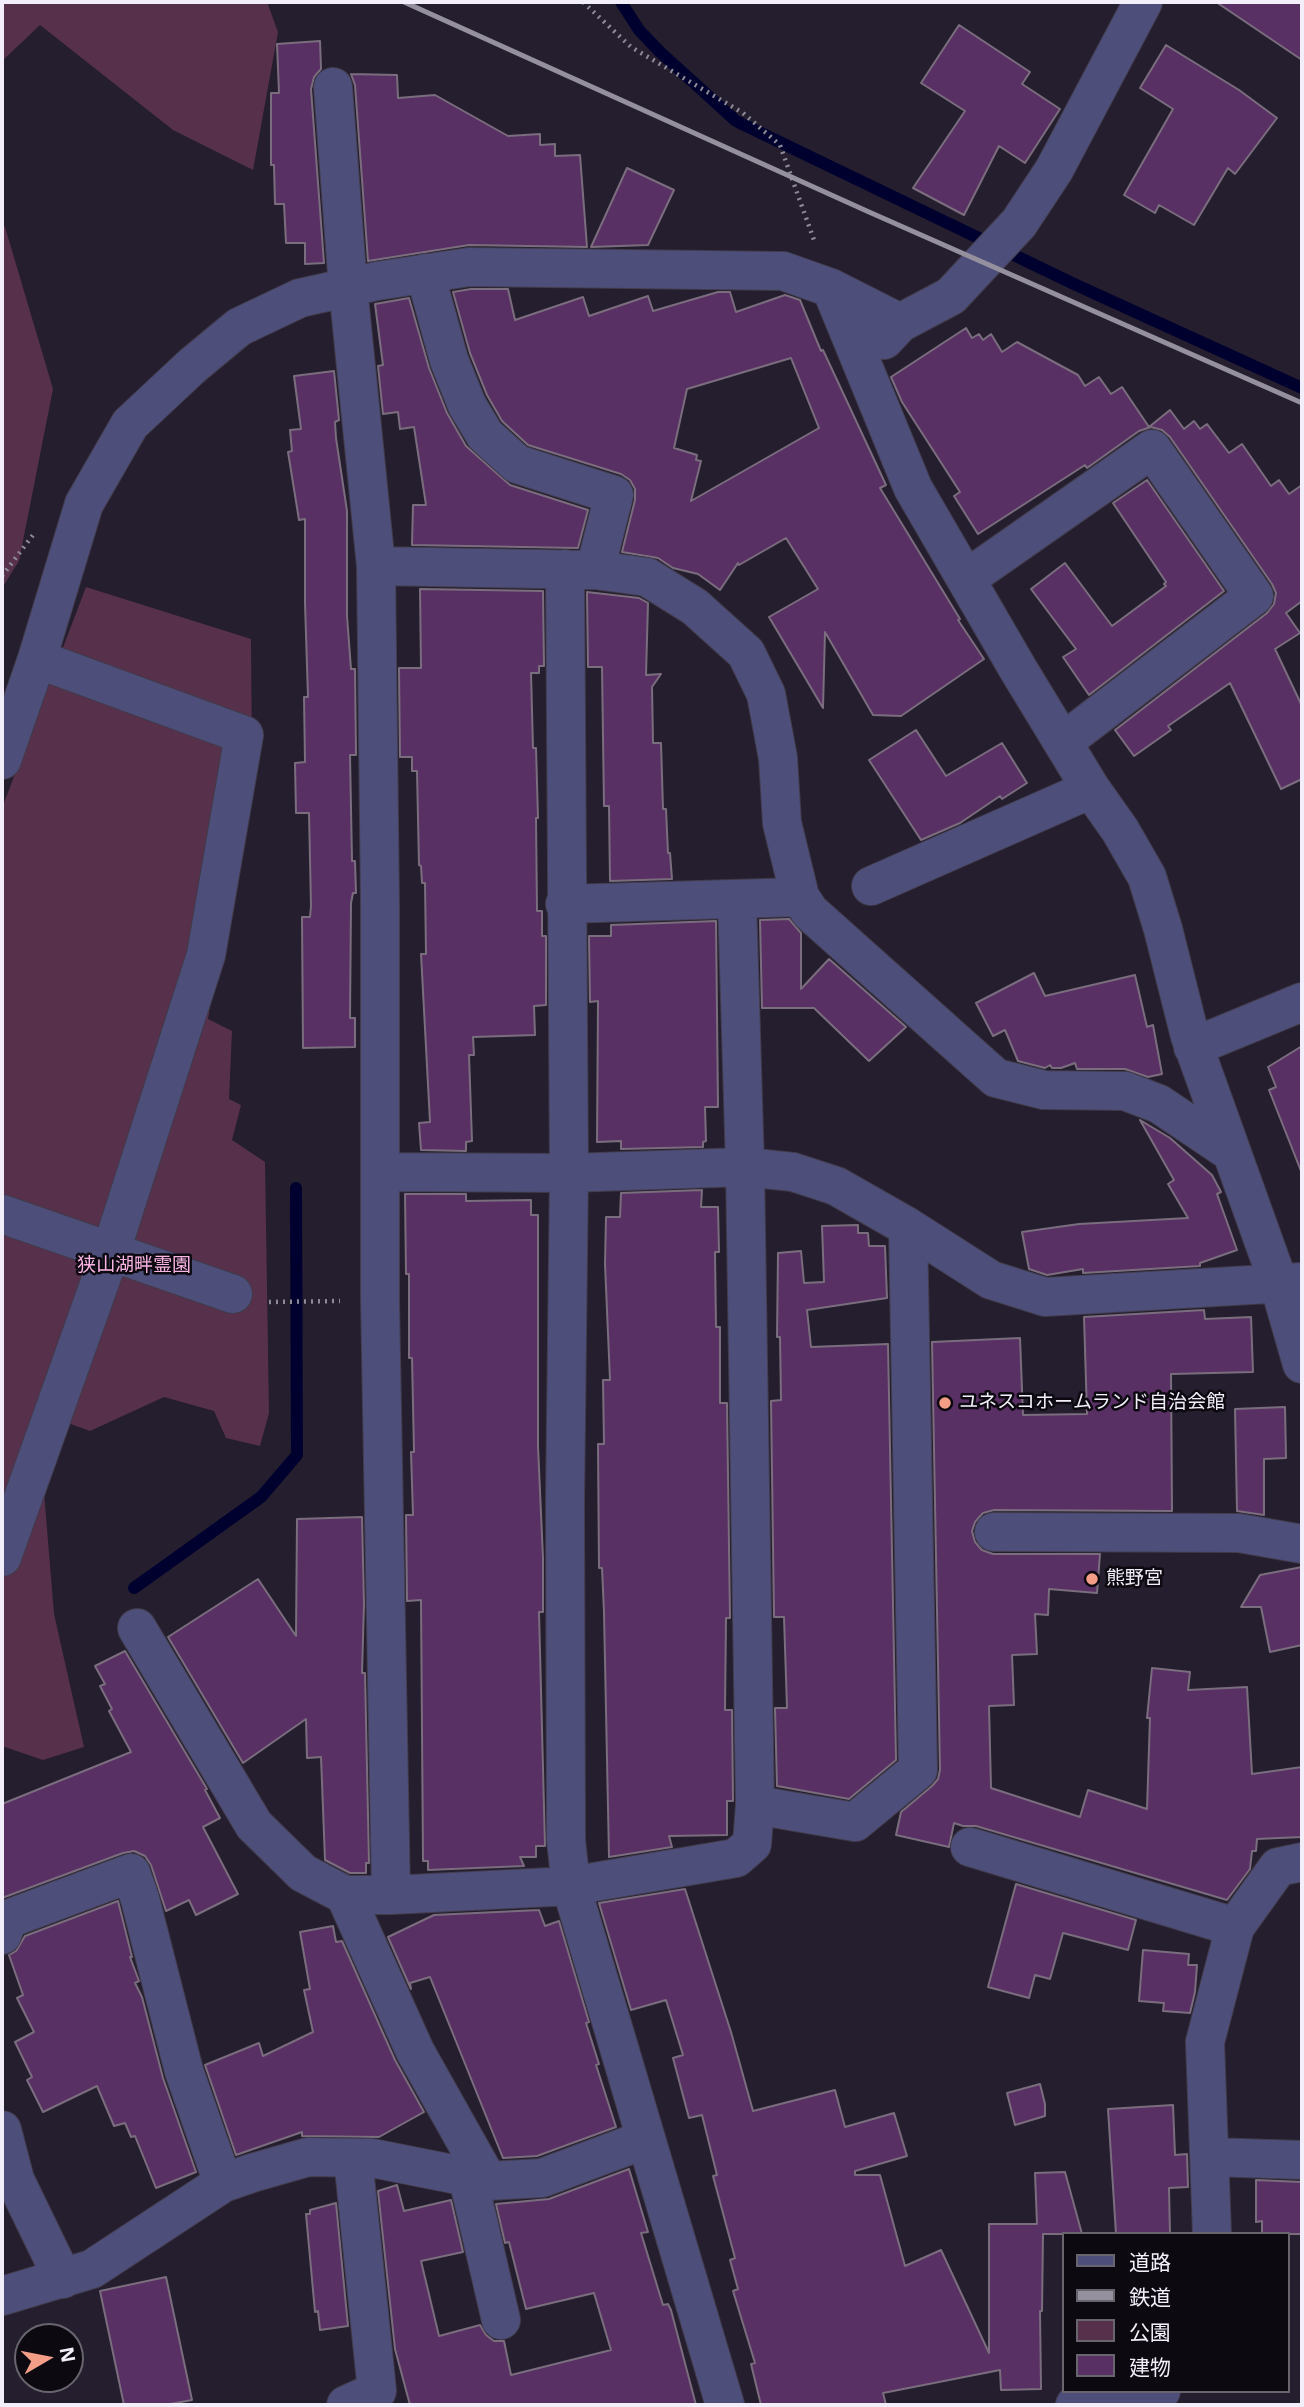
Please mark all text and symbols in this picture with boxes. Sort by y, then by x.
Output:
park label: 狭山湖畔霊園 [77,1255,191,1277]
place label: ユネスコホームランド自治会館 [959,1392,1225,1414]
marker: ユネスコホームランド自治会館 [937,1395,953,1411]
place label: 熊野宮 [1106,1568,1163,1590]
marker: 熊野宮 [1084,1571,1100,1587]
legend [1062,2232,1290,2393]
text: 道路 [1129,2248,1171,2276]
text: 鉄道 [1129,2283,1171,2311]
text: 公園 [1129,2318,1171,2346]
north arrow [14,2323,84,2393]
text: N [54,2345,82,2365]
text: 建物 [1129,2353,1171,2381]

